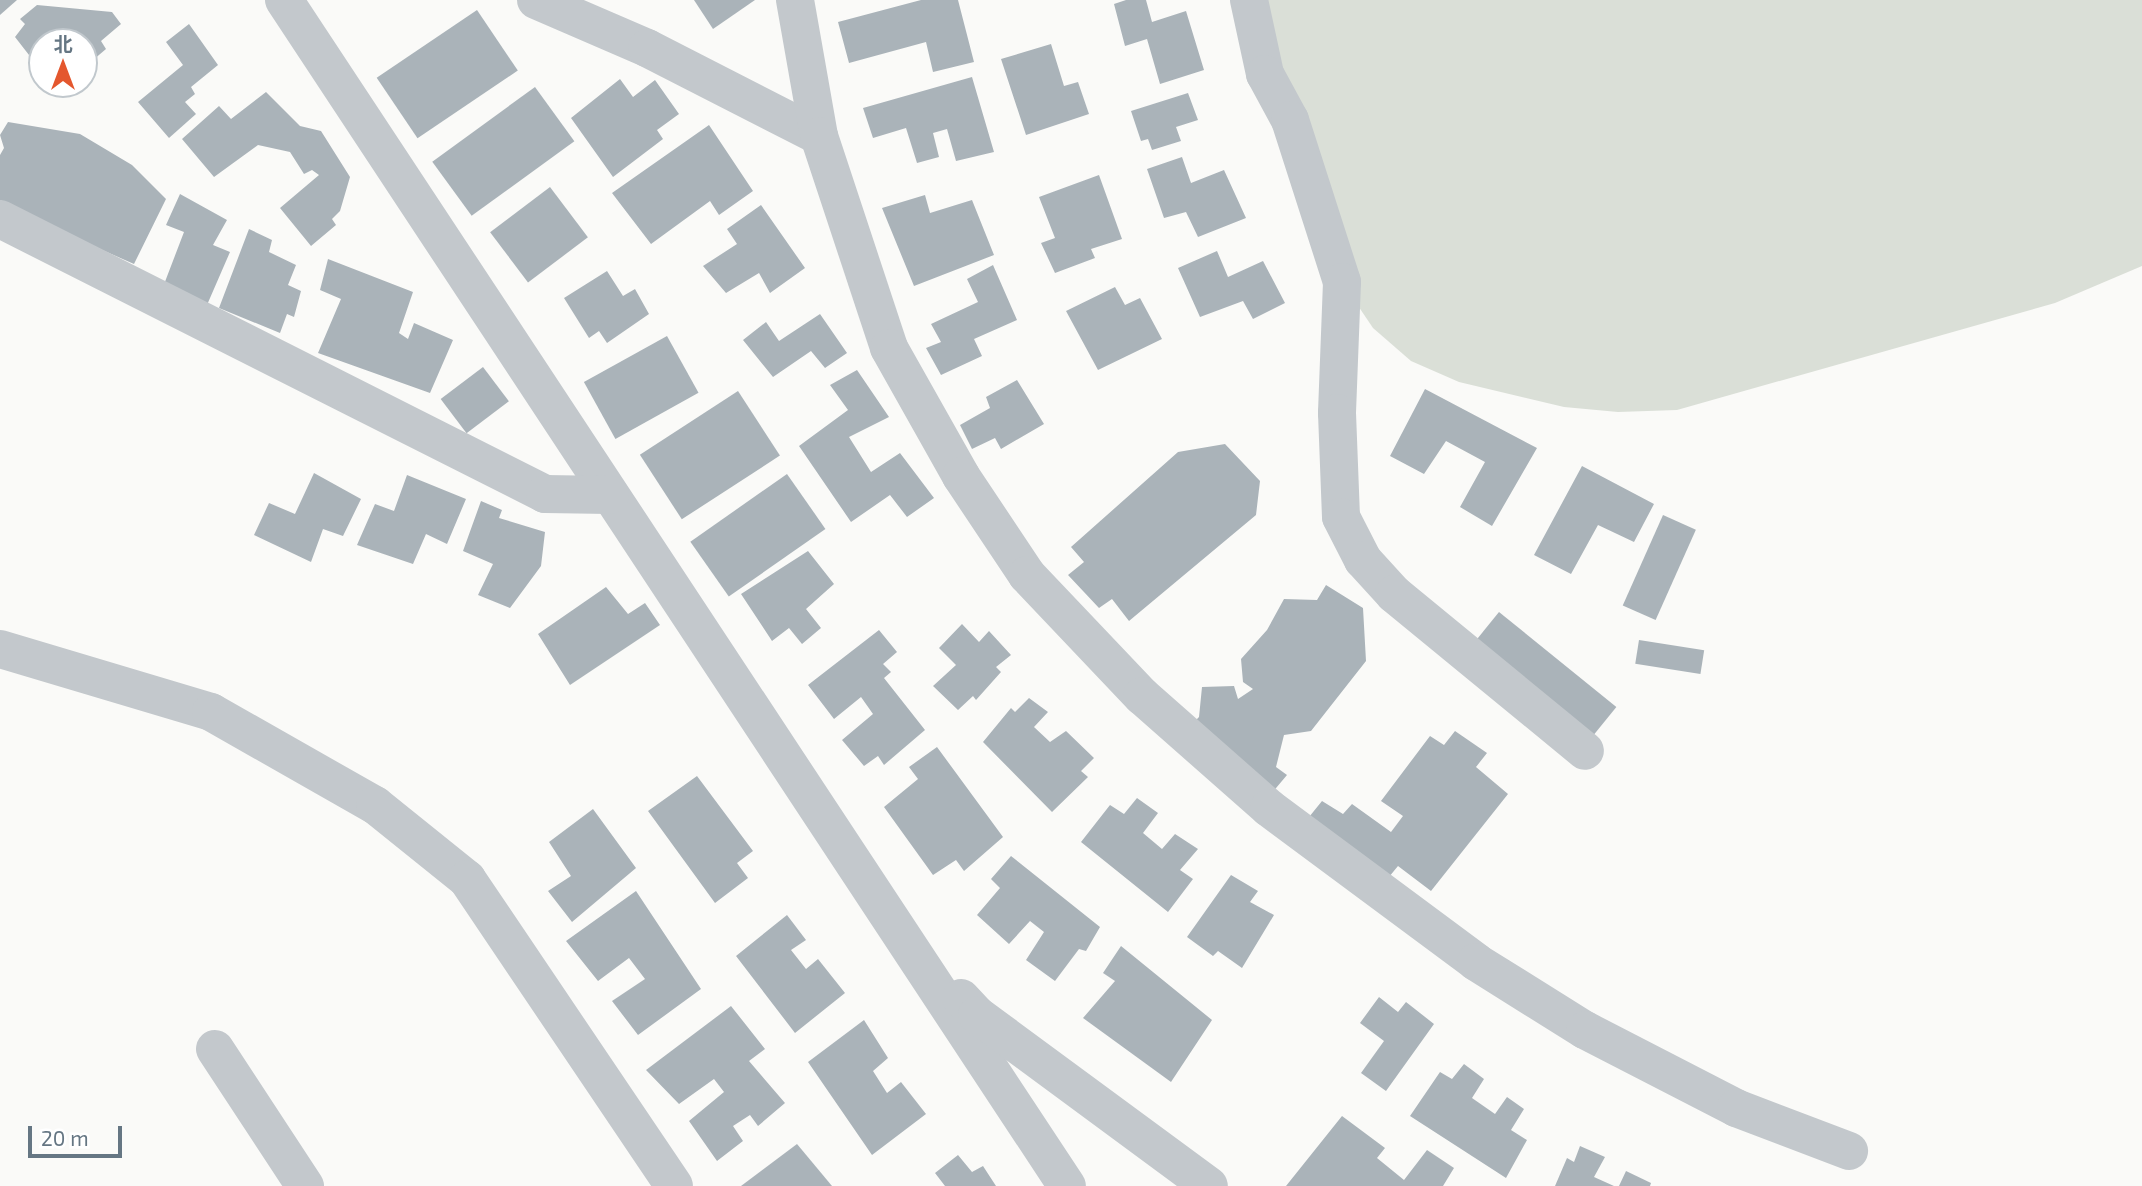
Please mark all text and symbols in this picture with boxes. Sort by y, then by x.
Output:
north arrow [28,28,98,98]
text: 北 [53,32,73,55]
scale bar [32,1112,126,1156]
text: 20 m [41,1125,89,1150]

